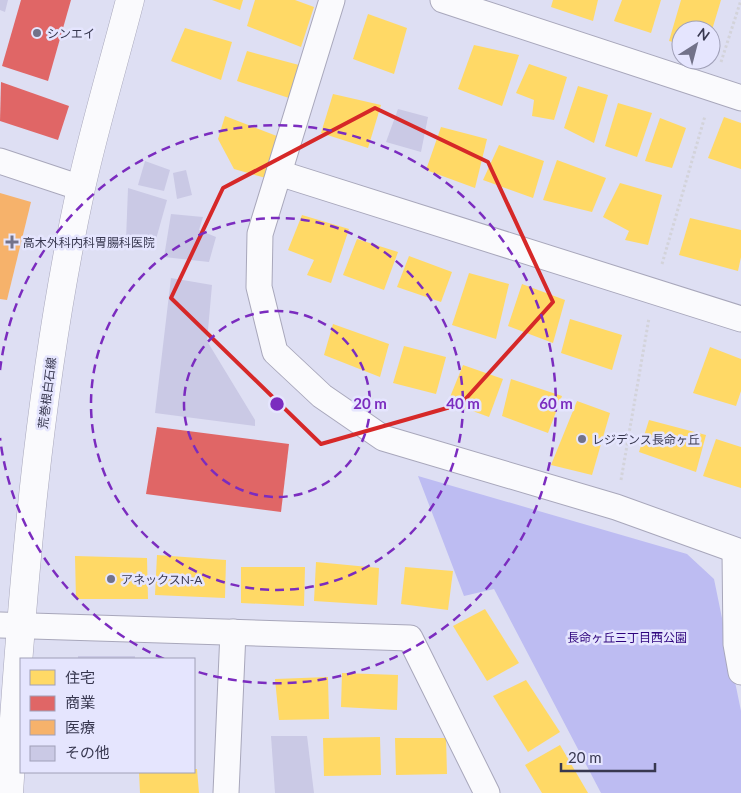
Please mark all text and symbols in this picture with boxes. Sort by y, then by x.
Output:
north arrow [671,20,721,70]
text: N [695,24,713,44]
place label: シンエイ [47,26,95,41]
marker: シンエイ [31,27,43,39]
marker: 高木外科内科胃腸科医院 [5,235,19,249]
place label: 高木外科内科胃腸科医院 [23,235,155,250]
street label: 荒巻根白石線 [35,356,59,430]
text: 20 m [353,394,387,412]
text: 40 m [446,394,480,412]
text: 60 m [539,394,573,412]
centre of rings [268,395,286,413]
place label: レジデンス長命ヶ丘 [592,432,700,447]
marker: レジデンス長命ヶ丘 [576,433,588,445]
place label: アネックスN-A [121,572,203,587]
marker: アネックスN-A [105,573,117,585]
park label: 長命ヶ丘三丁目西公園 [567,630,687,645]
legend [20,658,195,773]
text: 住宅 [65,668,95,686]
text: 商業 [65,693,95,711]
text: 医療 [65,718,95,736]
scale bar [561,740,655,772]
text: その他 [65,743,110,761]
text: 20 m [568,748,602,766]

